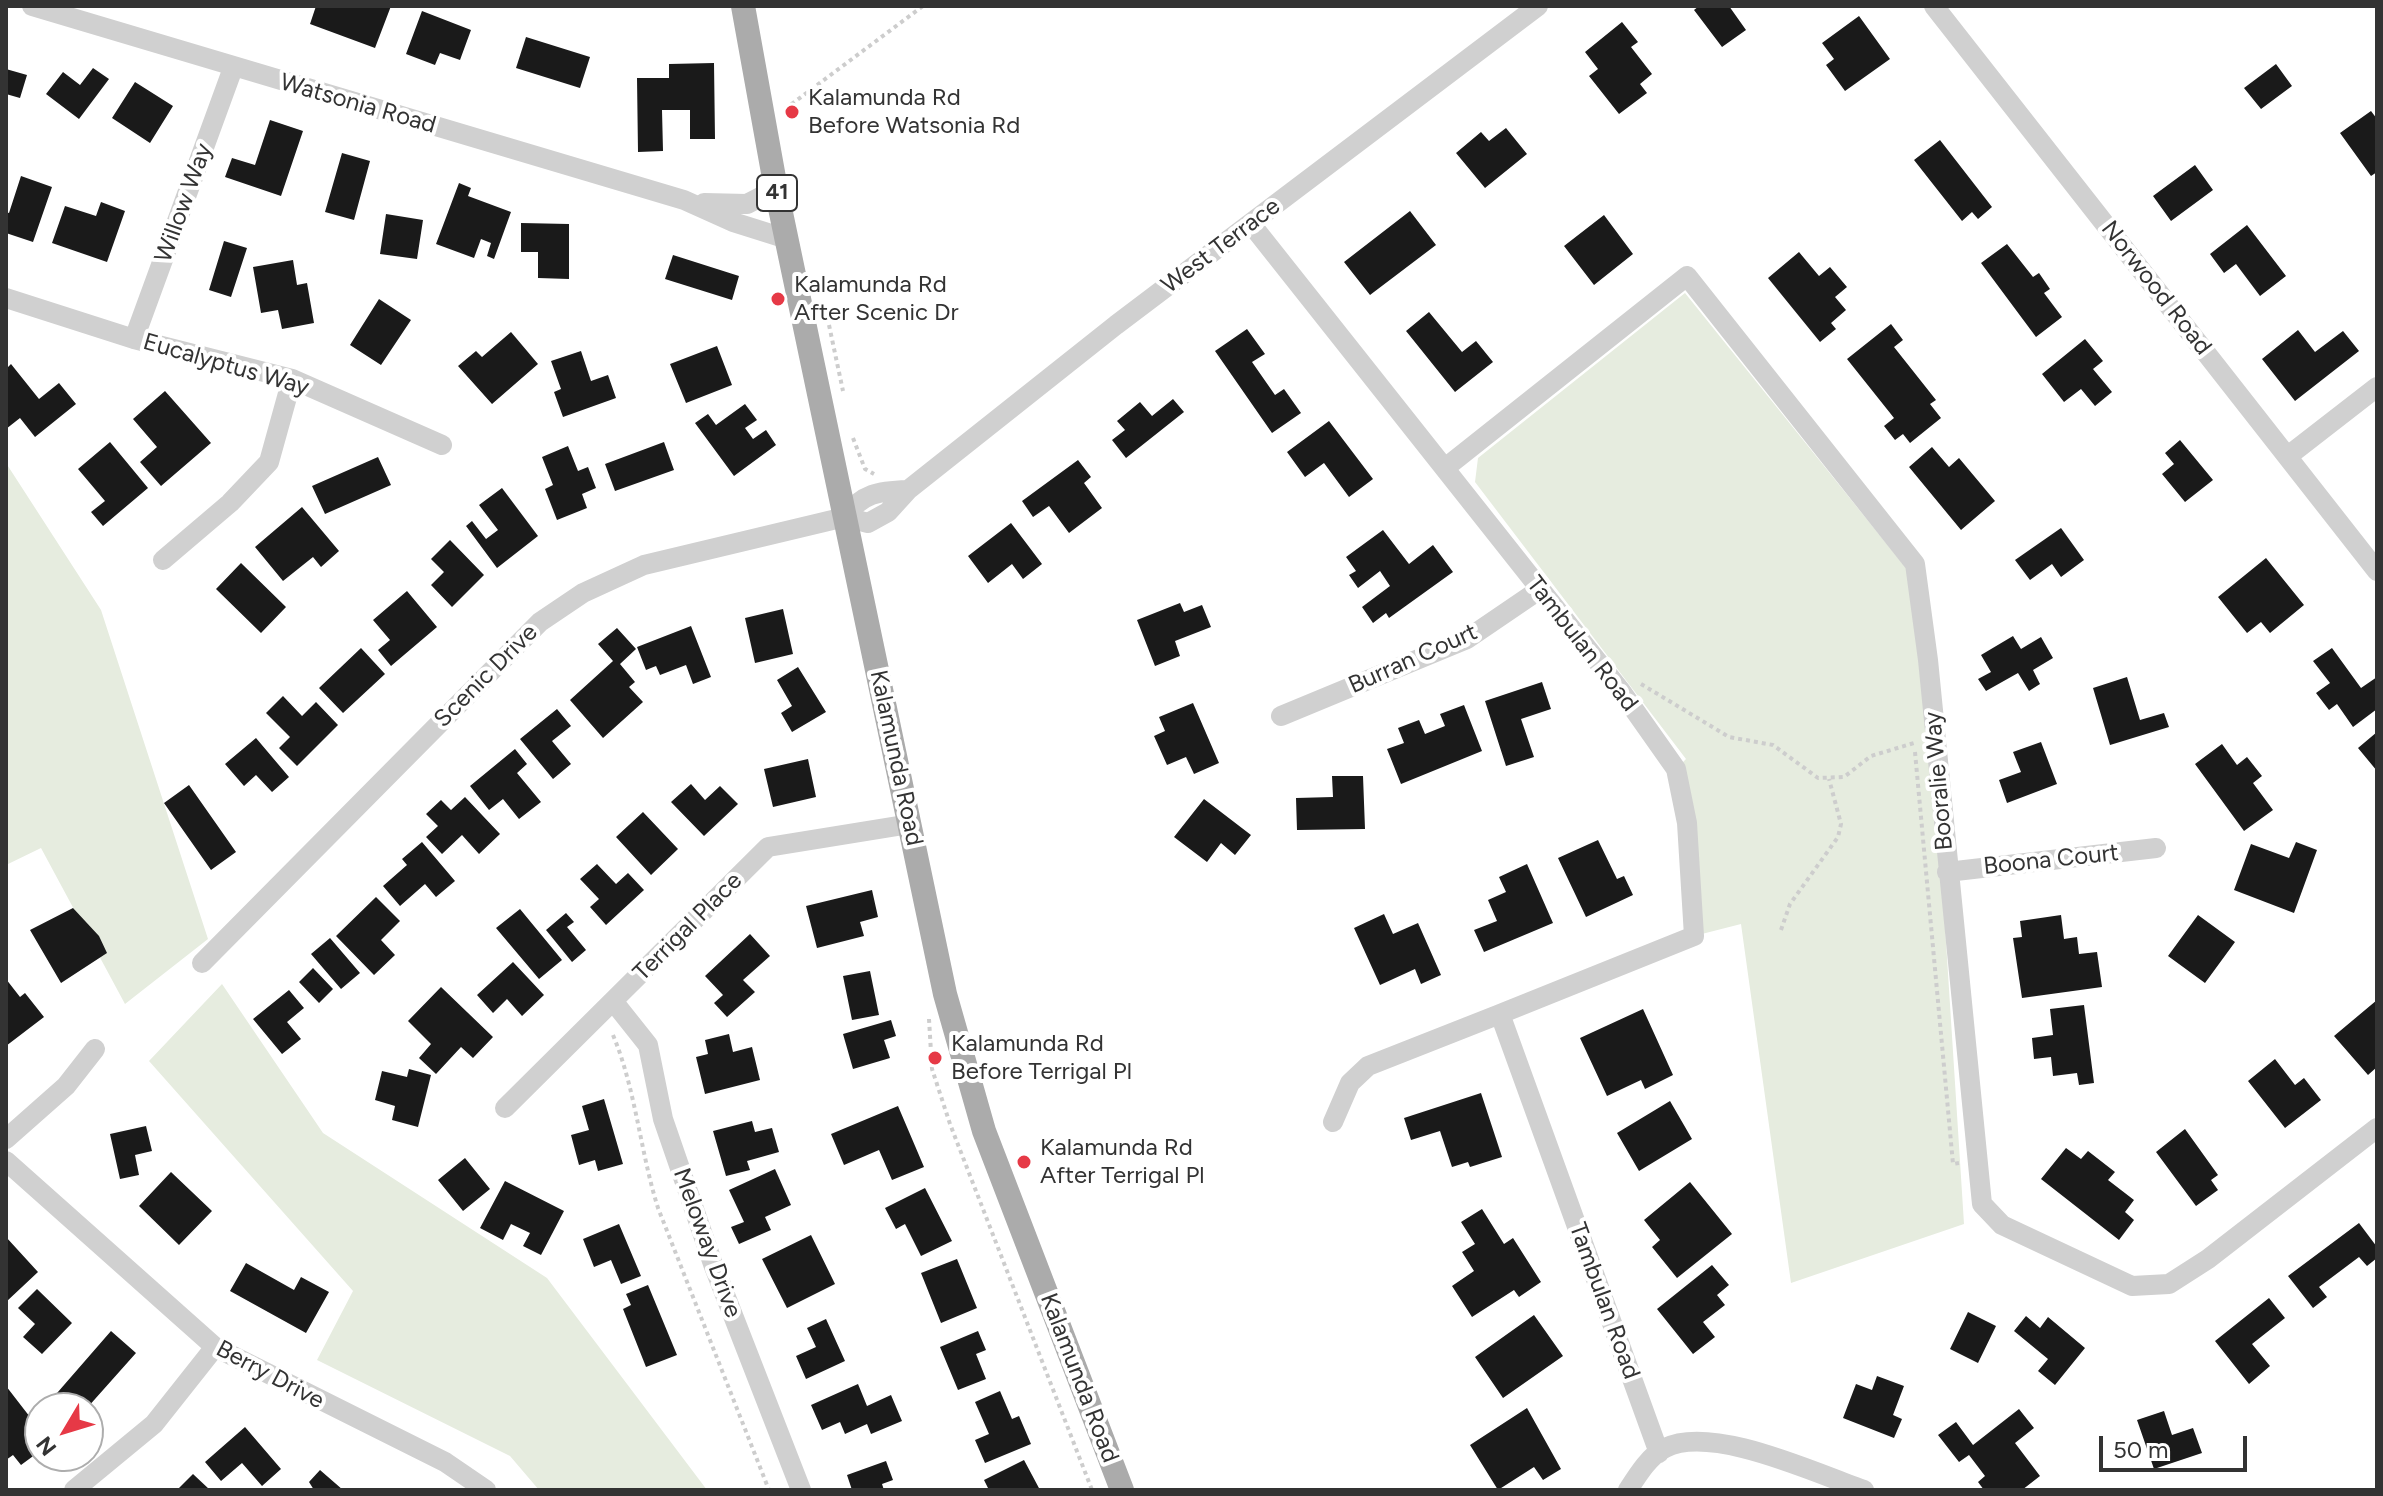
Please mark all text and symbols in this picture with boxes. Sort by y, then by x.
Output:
street label: Watsonia Road [277,68,439,140]
place label: Kalamunda Rd Before Watsonia Rd [808,84,1020,140]
marker: Kalamunda Rd Before Watsonia Rd [783,103,801,121]
street label: Willow Way [149,140,219,266]
road number: 41 [757,175,797,211]
street label: West Terrace [1156,192,1286,300]
street label: Norwood Road [2095,215,2217,361]
place label: Kalamunda Rd After Scenic Dr [794,271,959,327]
marker: Kalamunda Rd After Scenic Dr [769,290,787,308]
street label: Eucalyptus Way [140,328,312,402]
street label: Tambulan Road [1520,571,1644,717]
street label: Scenic Drive [428,618,544,734]
street label: Burran Court [1344,618,1482,700]
street label: Kalamunda Road [863,668,929,848]
street label: Booralie Way [1919,710,1959,852]
street label: Boona Court [1982,839,2120,881]
street label: Terrigal Place [628,867,748,987]
place label: Kalamunda Rd Before Terrigal Pl [951,1030,1132,1086]
marker: Kalamunda Rd Before Terrigal Pl [926,1049,944,1067]
place label: Kalamunda Rd After Terrigal Pl [1040,1134,1205,1190]
marker: Kalamunda Rd After Terrigal Pl [1015,1153,1033,1171]
street label: Meloway Drive [667,1164,747,1322]
street label: Tambulan Road [1562,1219,1646,1383]
street label: Kalamunda Road [1034,1289,1124,1467]
street label: Berry Drive [211,1335,329,1415]
north arrow [24,1392,104,1472]
scale bar [2103,1420,2251,1470]
text: N [30,1431,62,1461]
text: 50 m [2113,1435,2169,1464]

